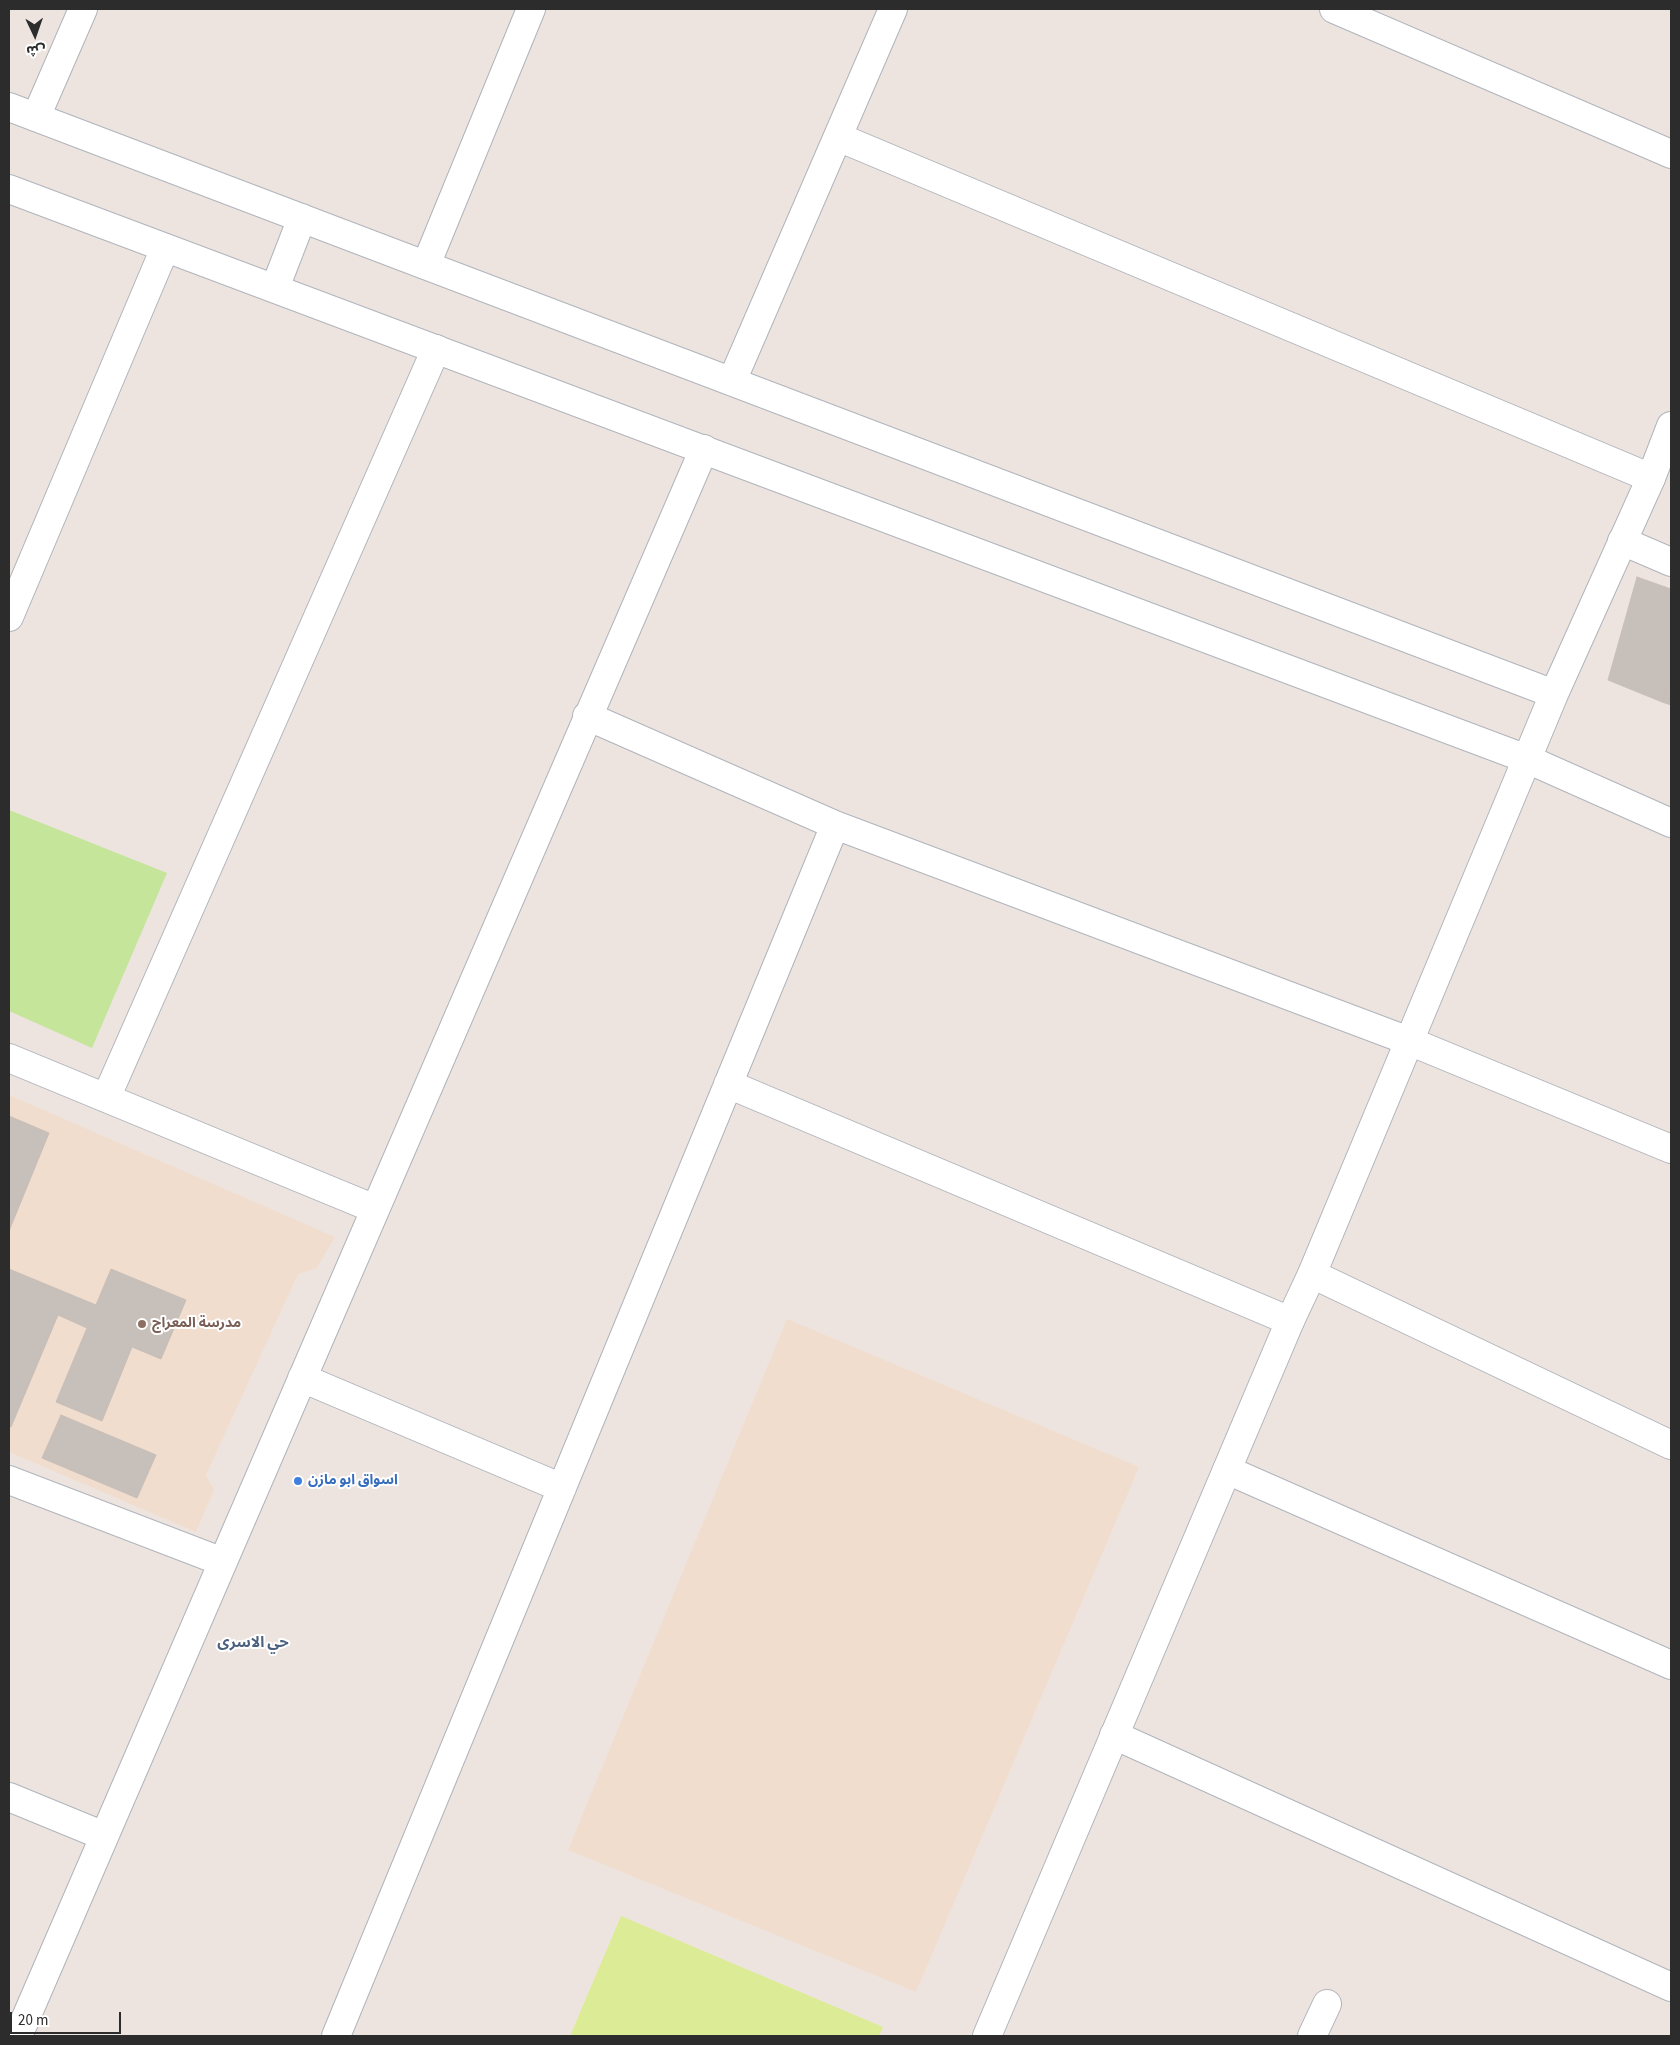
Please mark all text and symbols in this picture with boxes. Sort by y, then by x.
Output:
north arrow [10,10,60,60]
text: ش [26,39,46,60]
place label: مدرسة المعراج [152,1316,241,1332]
marker: مدرسة المعراج [136,1318,148,1330]
place label: اسواق ابو مازن [308,1473,398,1489]
marker: اسواق ابو مازن [292,1475,304,1487]
district label: حي الاسرى [217,1635,289,1653]
scale bar [12,2002,124,2034]
text: 20 m [18,2010,48,2031]

